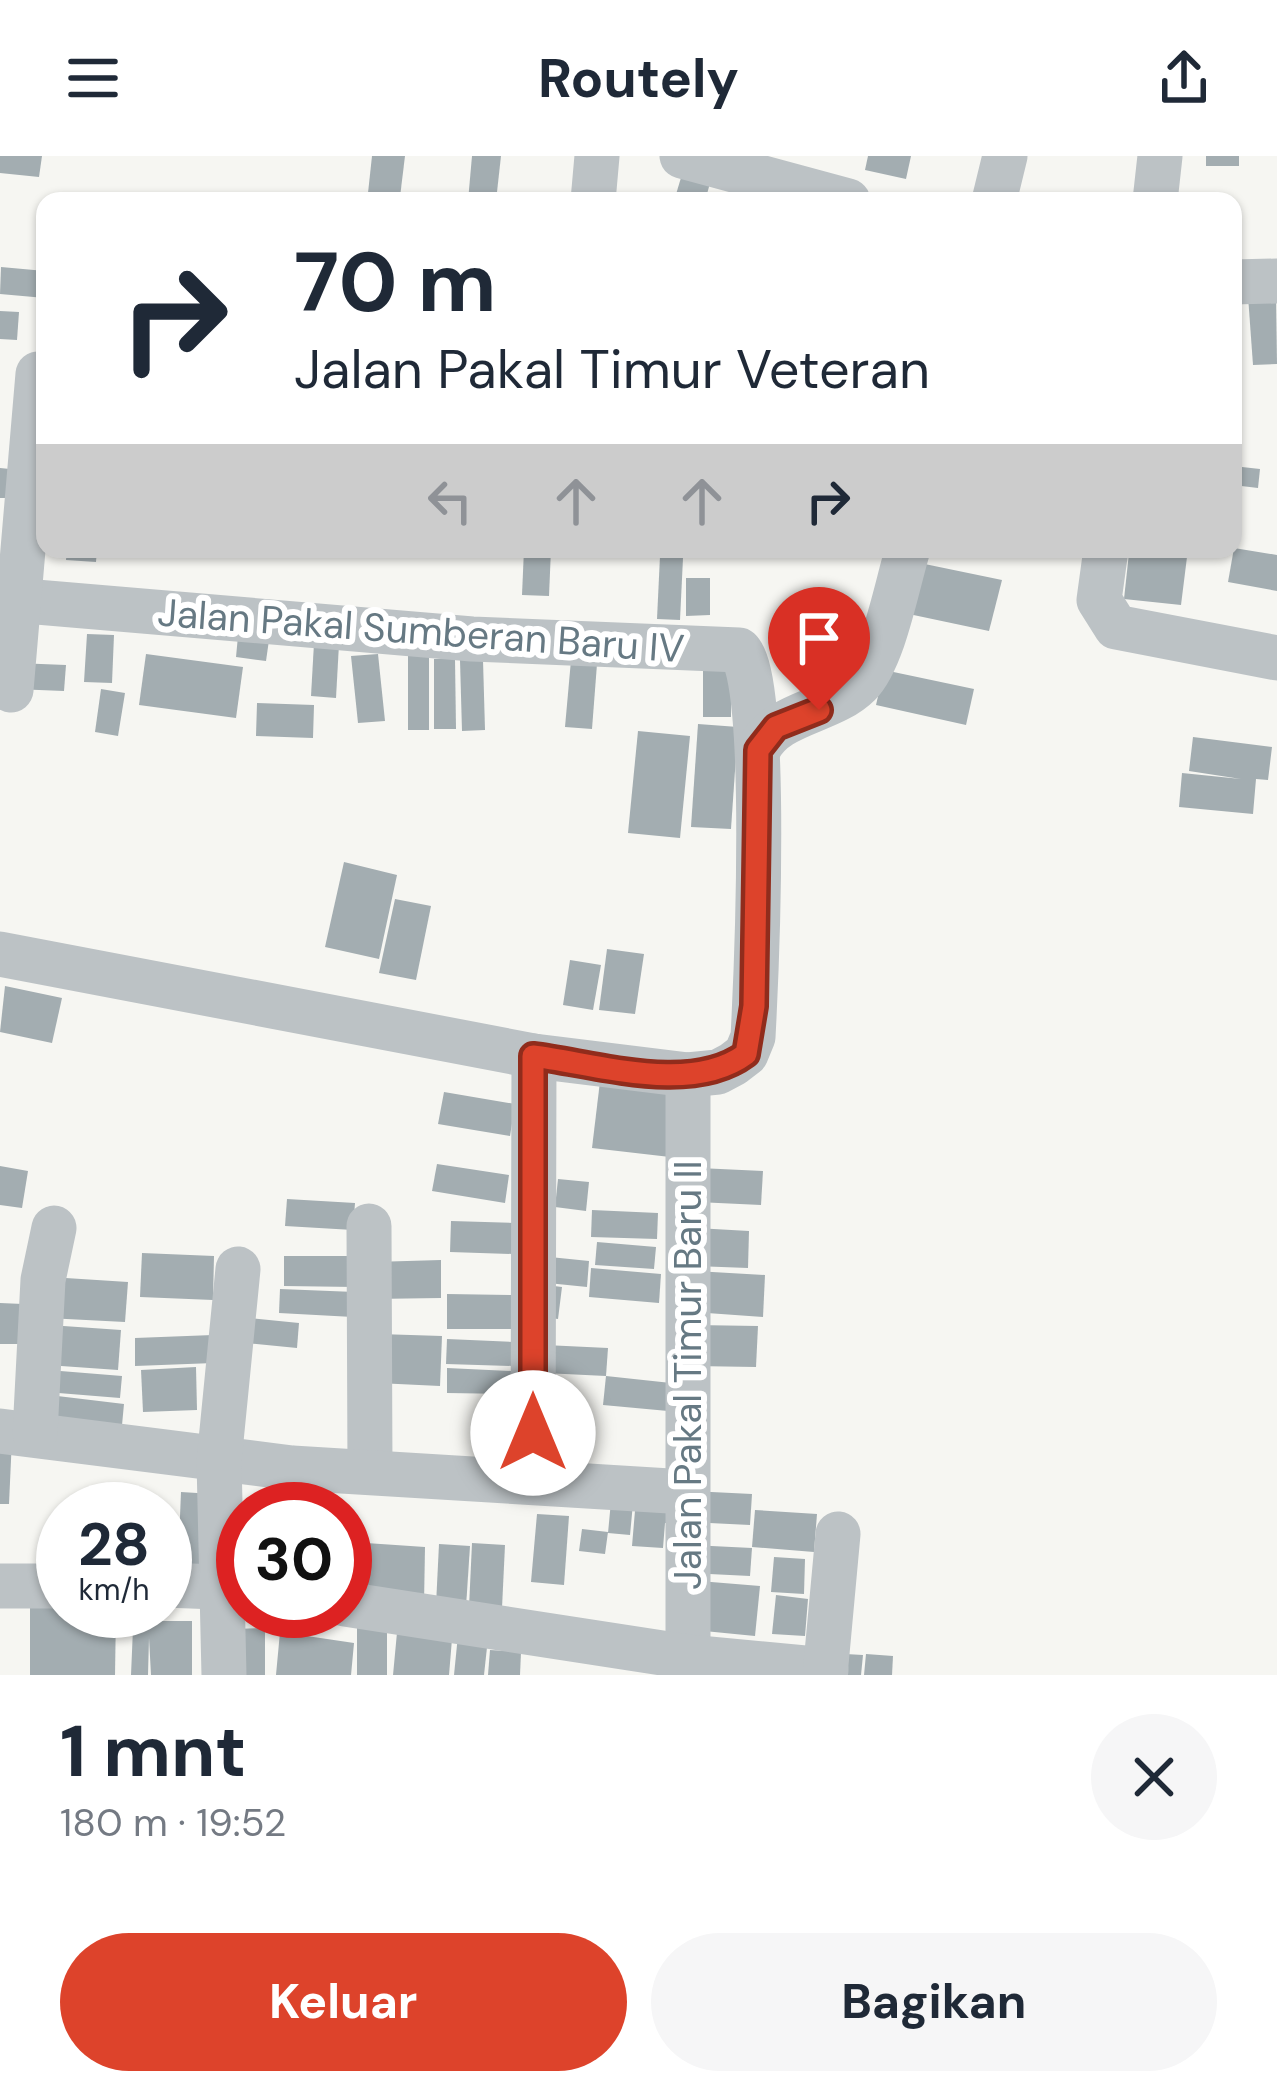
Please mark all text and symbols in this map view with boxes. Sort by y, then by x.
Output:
text: Routely [538,43,739,114]
icon: menu [60,45,126,111]
icon: share [1151,45,1217,111]
text: 70 m [294,228,497,337]
icon: right [96,240,252,396]
text: Jalan Pakal Timur Veteran [294,334,930,405]
icon: left [417,468,483,534]
icon: ahead [543,468,609,534]
icon: ahead [669,468,735,534]
icon: right [795,468,861,534]
street label: Jalan Pakal Sumberan Baru IV [156,587,686,674]
pin [768,587,870,710]
icon: arrive [786,605,852,671]
street label: Jalan Pakal Timur Baru II [662,1160,713,1590]
position arrow [470,1370,596,1496]
speed limit sign: 30 [216,1482,372,1638]
text: 28 [78,1505,150,1584]
text: km/h [79,1570,149,1609]
text: 1 mnt [60,1705,246,1798]
button: close [1091,1714,1217,1840]
text: 180 m · 19:52 [60,1797,286,1848]
button: Keluar [60,1933,627,2071]
button: Bagikan [651,1933,1217,2071]

